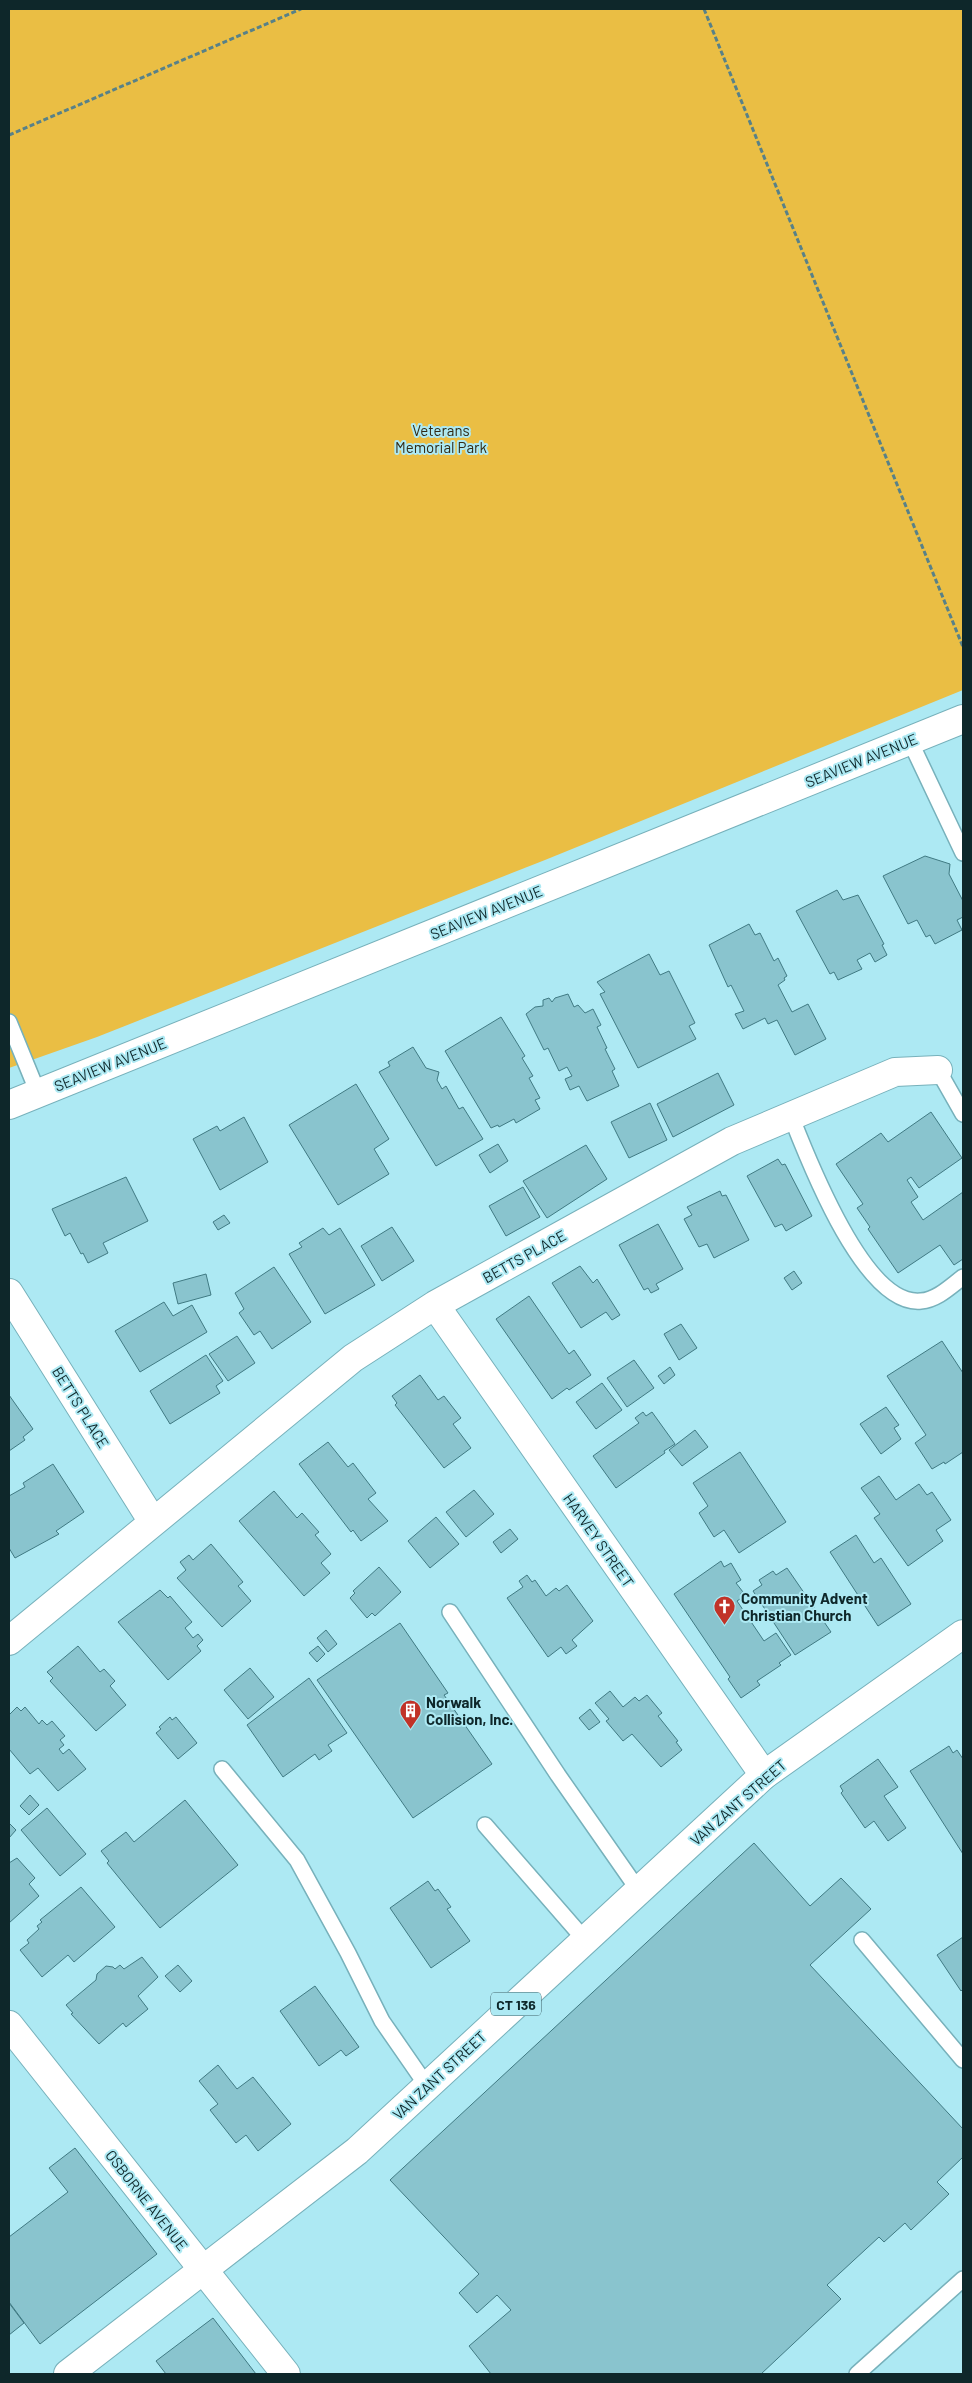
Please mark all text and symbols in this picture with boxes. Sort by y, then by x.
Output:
park label: Veterans Memorial Park [395,421,488,456]
street label: SEAVIEW AVENUE [802,729,920,791]
street label: SEAVIEW AVENUE [427,881,545,943]
street label: SEAVIEW AVENUE [51,1033,169,1095]
street label: BETTS PLACE [479,1226,569,1286]
street label: BETTS PLACE [49,1363,113,1451]
street label: HARVEY STREET [560,1490,638,1590]
place label: Community Advent Christian Church [741,1589,868,1624]
church icon: Community Advent Christian Church [713,1595,737,1626]
place label: Norwalk Collision, Inc. [426,1693,513,1728]
building icon: Norwalk Collision, Inc. [398,1699,422,1730]
street label: VAN ZANT STREET [686,1755,790,1849]
road number: CT 136 [491,1992,541,2016]
street label: VAN ZANT STREET [388,2027,490,2123]
street label: OSBORNE AVENUE [102,2146,192,2254]

